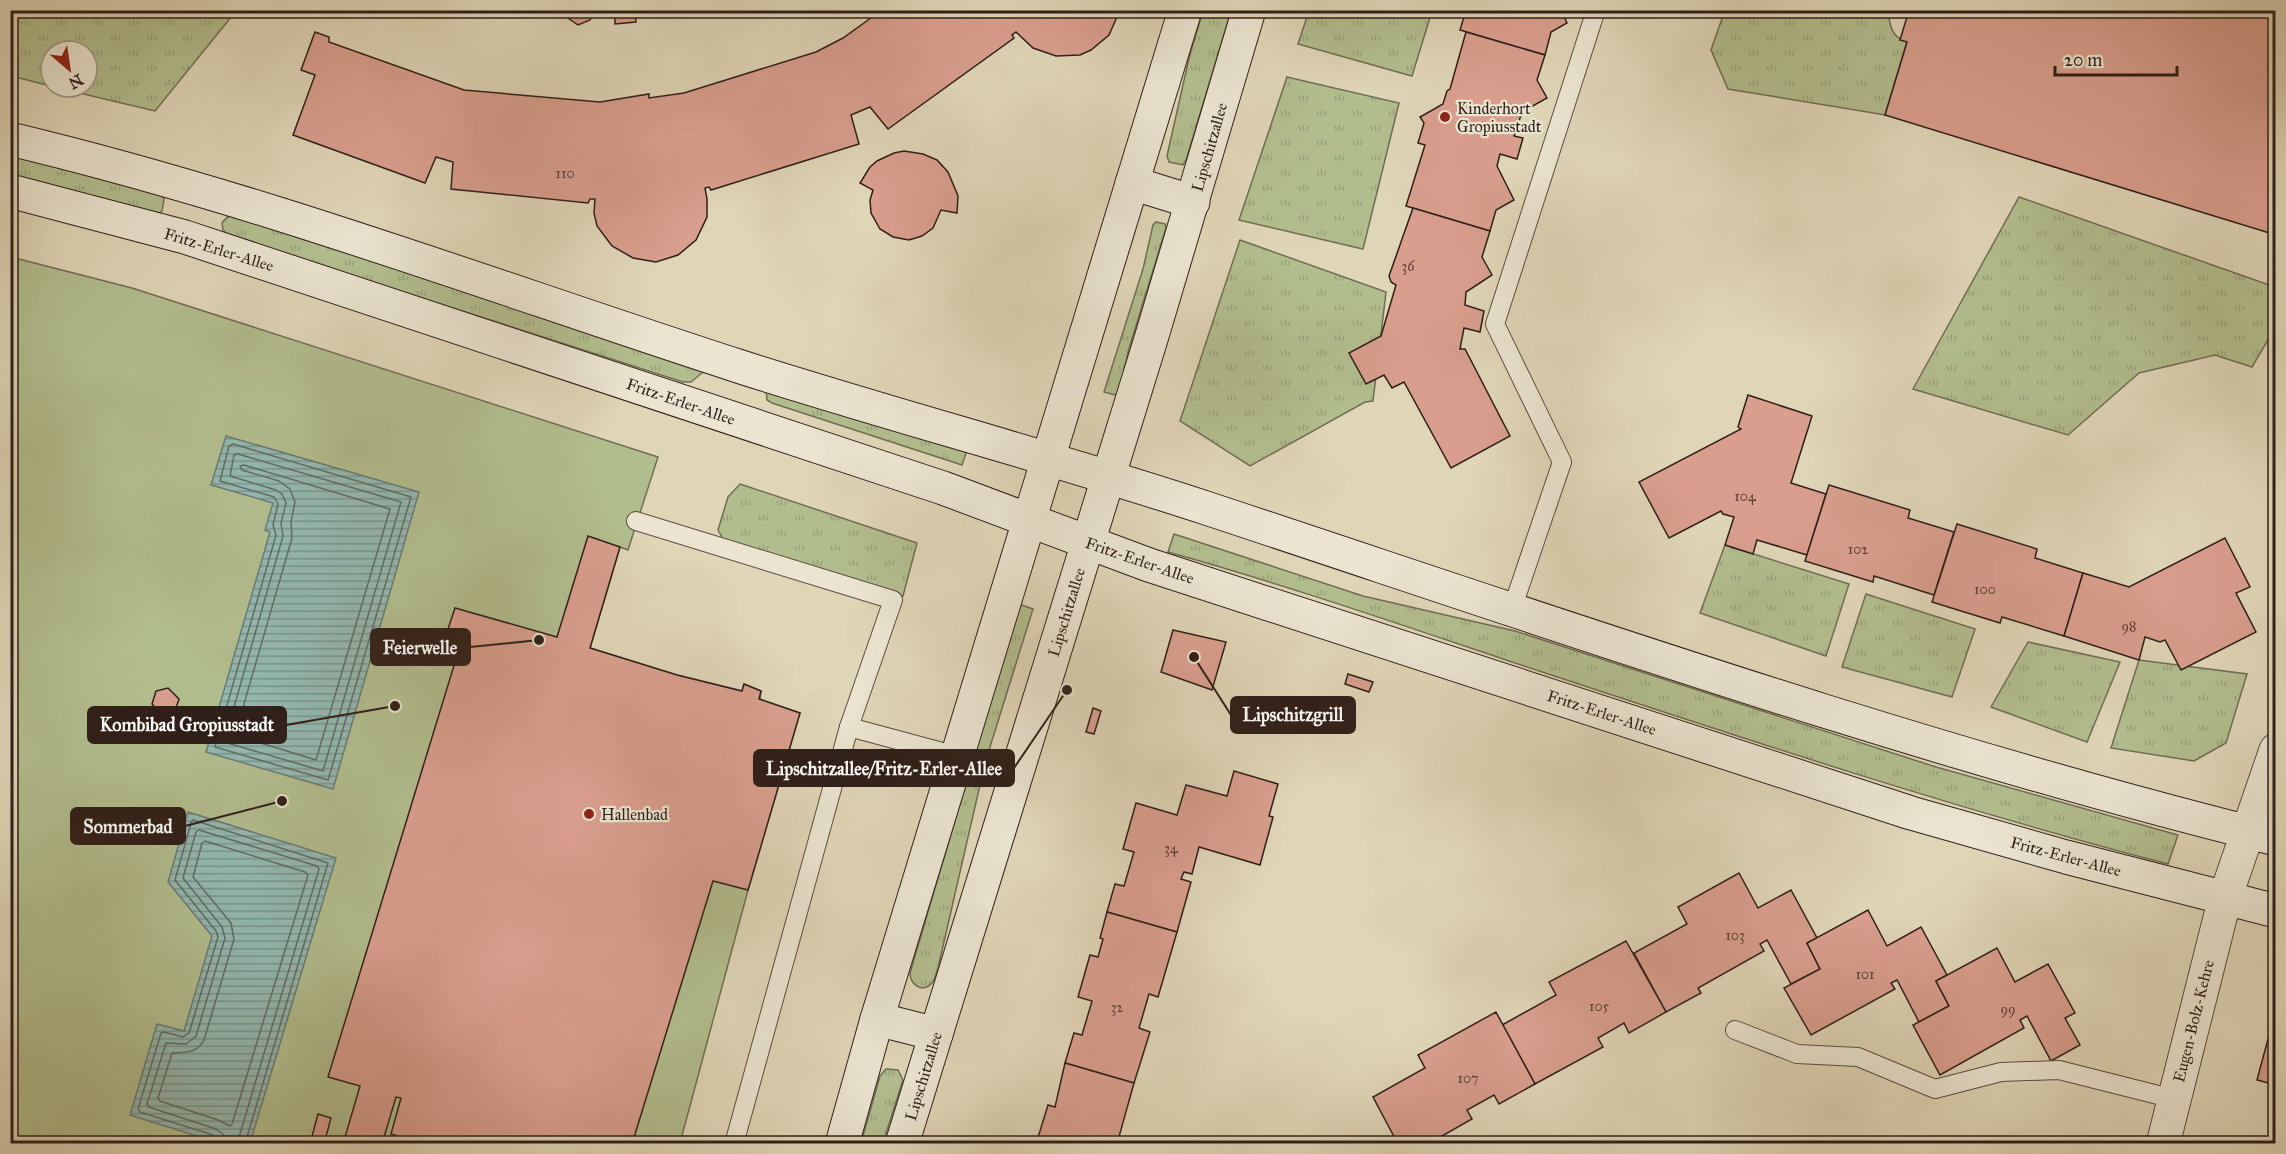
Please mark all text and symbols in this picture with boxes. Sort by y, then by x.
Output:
north arrow [39,39,99,99]
scale bar [2055,39,2176,77]
text: 20 m [2064,49,2102,71]
text: N [65,70,87,93]
place label: Kinderhort Gropiusstadt [1457,99,1542,136]
street label: Lipschitzallee [1188,100,1231,194]
marker: Kinderhort Gropiusstadt [1438,110,1452,124]
house number: 110 [555,165,575,182]
street label: Fritz-Erler-Allee [162,224,276,275]
house number: 36 [1402,258,1415,275]
street label: Fritz-Erler-Allee [624,374,738,429]
house number: 104 [1734,488,1757,505]
street label: Fritz-Erler-Allee [1083,533,1197,588]
house number: 102 [1848,541,1868,558]
street label: Lipschitzallee [1044,565,1089,659]
house number: 100 [1974,581,1996,598]
house number: 98 [2122,618,2136,635]
callout: Feierwelle [371,629,470,665]
text: Feierwelle [383,637,458,659]
street label: Fritz-Erler-Allee [1545,686,1659,739]
callout: Lipschitzgrill [1231,697,1355,733]
text: Lipschitzgrill [1243,704,1345,727]
callout: Kombibad Gropiusstadt [88,707,286,743]
text: Kombibad Gropiusstadt [100,714,275,737]
callout: Lipschitzallee/Fritz-Erler-Allee [754,750,1014,786]
text: Lipschitzallee/Fritz-Erler-Allee [766,758,1002,781]
place label: Hallenbad [601,805,668,824]
marker: Hallenbad [582,807,596,821]
callout: Sommerbad [71,808,185,844]
text: Sommerbad [83,816,174,838]
street label: Fritz-Erler-Allee [2009,833,2124,880]
house number: 34 [1164,840,1179,857]
house number: 103 [1725,927,1745,944]
street label: Eugen-Bolz-Kehre [2169,958,2219,1085]
house number: 101 [1855,966,1875,983]
house number: 105 [1589,998,1610,1015]
house number: 32 [1111,999,1123,1016]
house number: 99 [2000,1001,2016,1018]
street label: Lipschitzallee [901,1029,946,1123]
house number: 107 [1457,1070,1479,1087]

